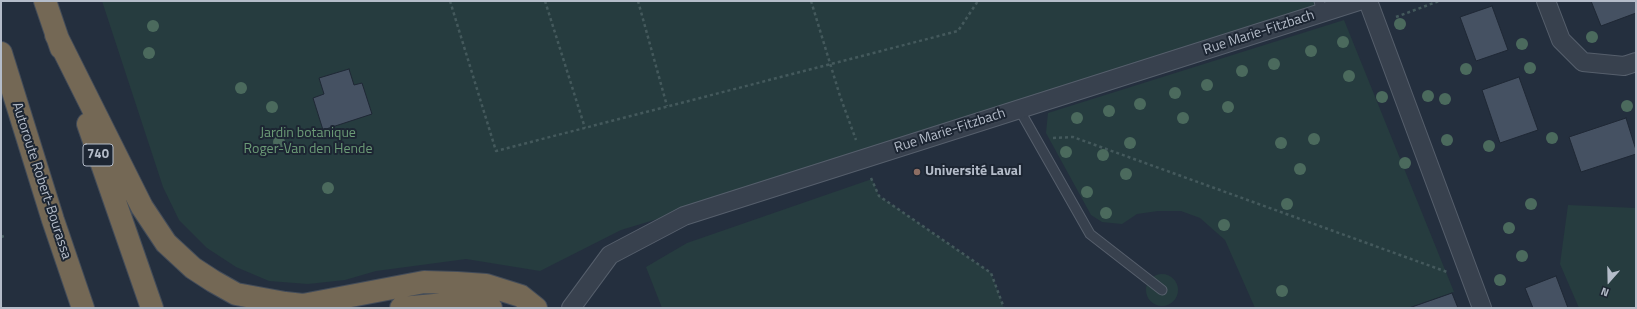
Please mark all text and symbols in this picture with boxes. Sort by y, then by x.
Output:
street label: Rue Marie-Fitzbach [1201,7,1317,59]
street label: Autoroute Robert-Bourassa [8,100,74,262]
street label: Rue Marie-Fitzbach [892,105,1008,157]
park label: Jardin botanique Roger-Van den Hende [244,126,372,158]
road number: 740 [83,144,113,166]
place label: Université Laval [925,164,1022,180]
marker: Université Laval [912,167,922,177]
north arrow [1589,261,1629,301]
text: N [1599,283,1611,301]

